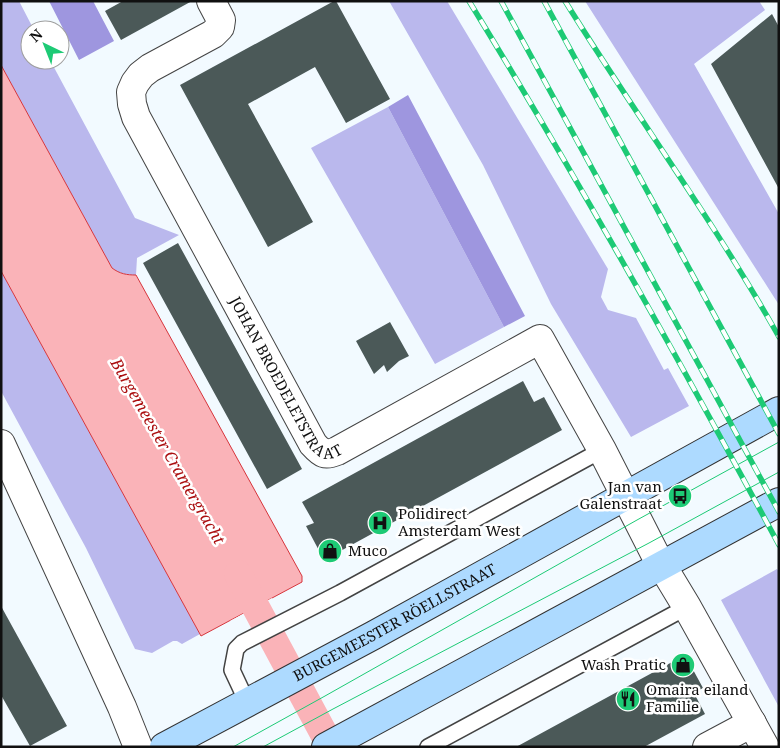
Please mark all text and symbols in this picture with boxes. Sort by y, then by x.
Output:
north arrow [20,20,70,70]
text: N [25,24,46,46]
street label: JOHAN BROEDELETSTRAAT [226,292,346,463]
water label: Burgemeester Cramergracht [105,353,230,548]
place label: Jan van Galenstraat [580,476,662,513]
bus stop icon: Jan van Galenstraat [667,483,693,509]
place label: Polidirect Amsterdam West [398,503,521,540]
hospital icon: Polidirect Amsterdam West [367,510,393,536]
shop icon: Muco [317,538,343,564]
place label: Muco [348,540,388,560]
street label: BURGEMEESTER RÖELLSTRAAT [289,559,499,685]
shop icon: Wash Pratic [670,652,696,678]
place label: Wash Pratic [581,654,666,674]
place label: Omaira eiland Familie [646,679,748,716]
restaurant icon: Omaira eiland Familie [615,686,641,712]

